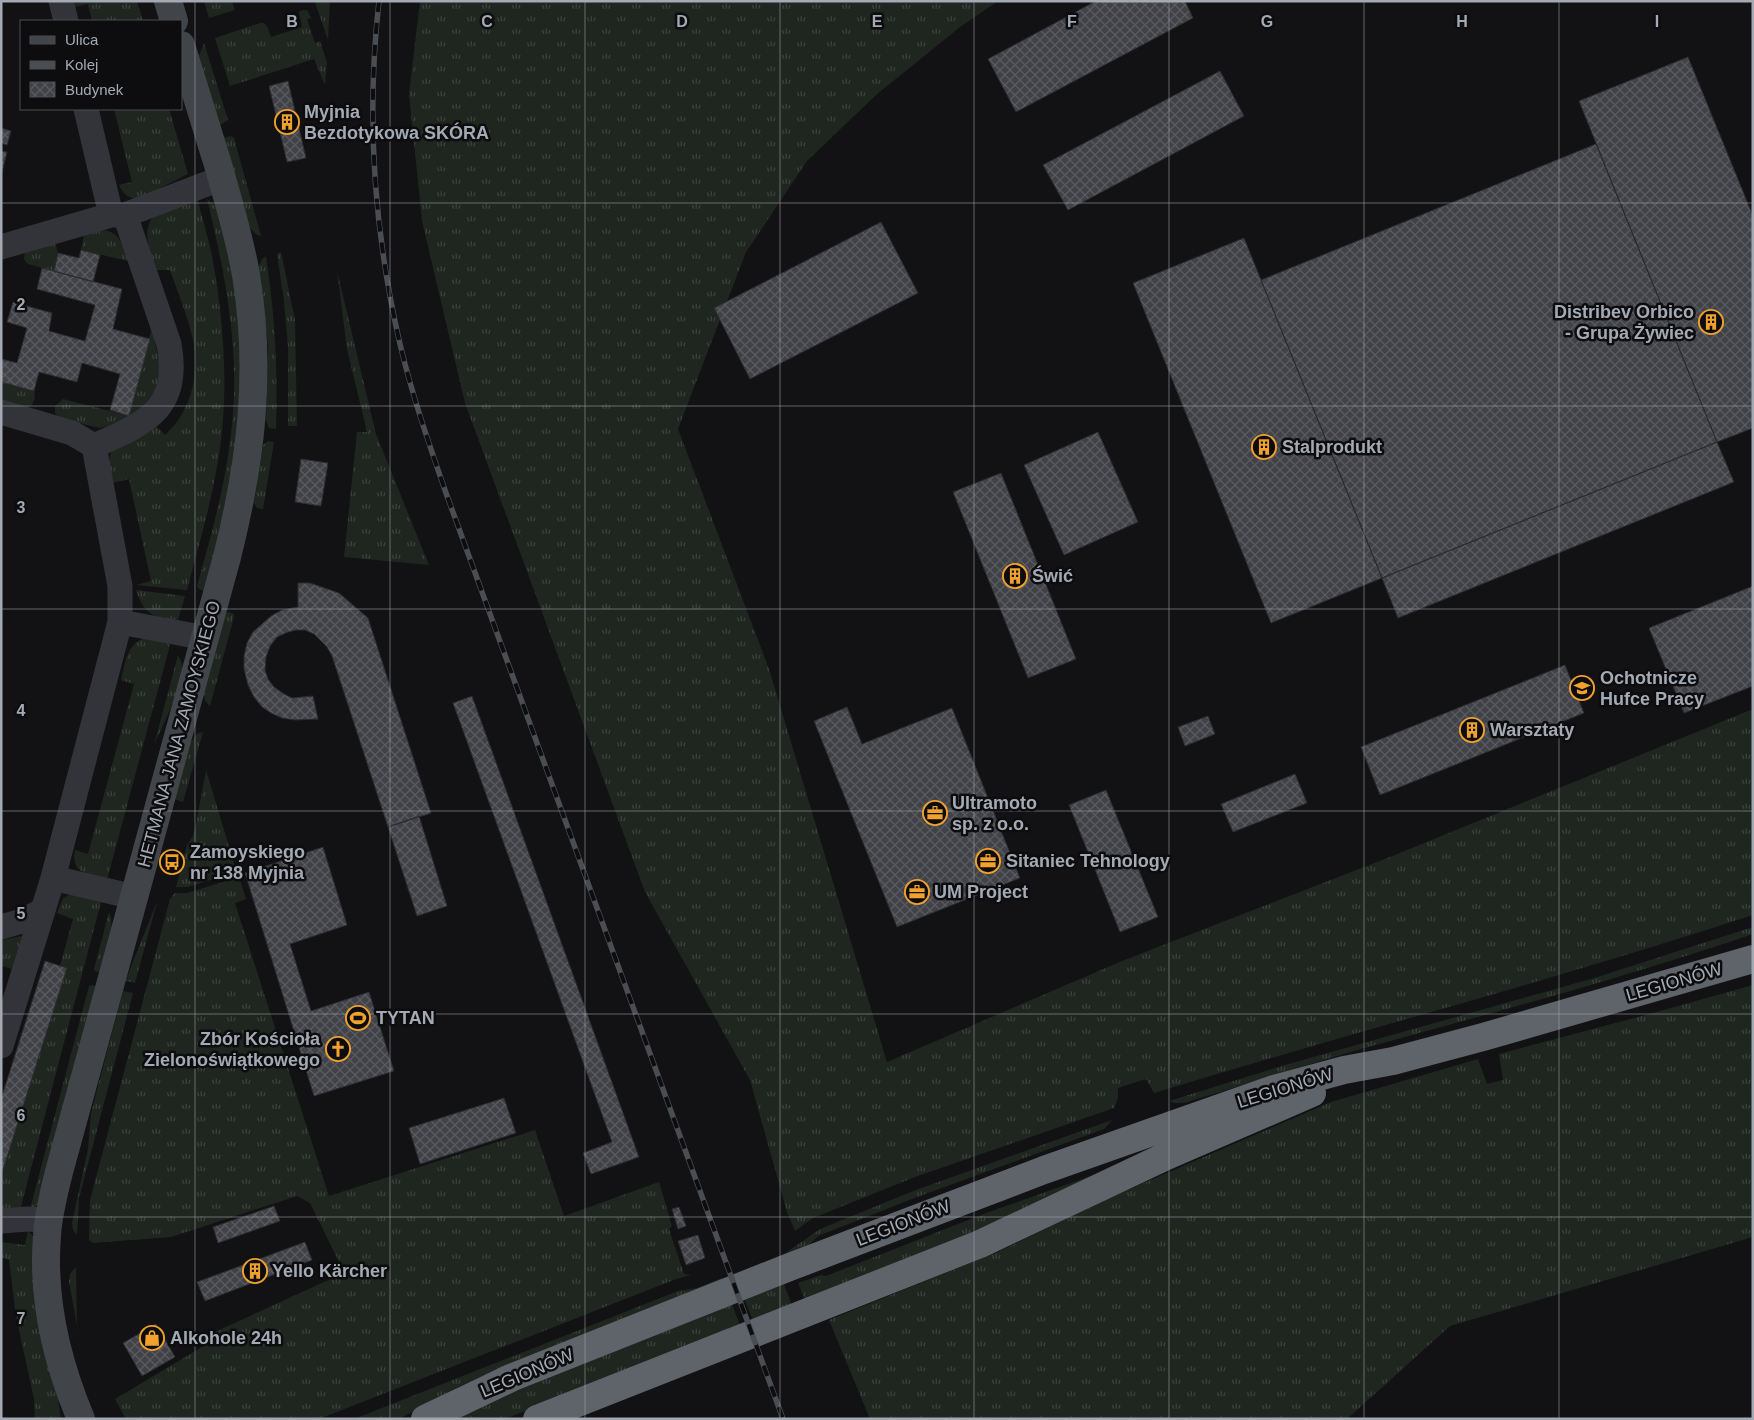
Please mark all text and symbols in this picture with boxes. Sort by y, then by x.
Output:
text: B [286,13,298,30]
text: C [481,13,493,30]
text: D [676,13,688,30]
text: E [872,13,883,30]
text: F [1067,13,1077,30]
text: G [1261,13,1273,30]
text: H [1456,13,1468,30]
text: I [1655,13,1659,30]
legend [20,20,182,110]
text: Ulica [65,31,99,48]
text: Kolej [65,56,98,73]
text: Budynek [65,81,124,98]
place label: Myjnia Bezdotykowa SKÓRA [304,102,489,143]
building icon: Myjnia Bezdotykowa SKÓRA [274,109,300,135]
text: 2 [17,296,26,313]
place label: Distribev Orbico - Grupa Żywiec [1554,302,1694,343]
building icon: Distribev Orbico - Grupa Żywiec [1698,309,1724,335]
building icon: Stalprodukt [1251,434,1277,460]
place label: Stalprodukt [1282,437,1382,457]
text: 3 [17,499,26,516]
building icon: Świć [1002,563,1028,589]
place label: Świć [1032,565,1073,586]
street label: HETMANA JANA ZAMOYSKIEGO [134,599,224,869]
place label: Ochotnicze Hufce Pracy [1600,668,1704,709]
school or university icon: Ochotnicze Hufce Pracy [1569,675,1595,701]
text: 4 [17,702,26,719]
building icon: Warsztaty [1459,717,1485,743]
place label: Warsztaty [1490,720,1574,740]
place label: Ultramoto sp. z o.o. [952,793,1037,834]
office icon: Ultramoto sp. z o.o. [922,800,948,826]
place label: Zamoyskiego nr 138 Myjnia [190,842,305,883]
office icon: Sitaniec Tehnology [975,848,1001,874]
bus stop icon: Zamoyskiego nr 138 Myjnia [159,849,185,875]
place label: Sitaniec Tehnology [1006,851,1170,871]
office icon: UM Project [904,879,930,905]
place label: UM Project [934,882,1028,902]
text: 5 [17,905,26,922]
street label: LEGIONÓW [1623,958,1724,1005]
sports icon: TYTAN [345,1005,371,1031]
place label: TYTAN [376,1008,435,1028]
place label: Zbór Kościoła Zielonoświątkowego [144,1029,321,1070]
church icon: Zbór Kościoła Zielonoświątkowego [325,1036,351,1062]
street label: LEGIONÓW [1234,1063,1335,1112]
text: 6 [17,1107,26,1124]
street label: LEGIONÓW [853,1195,953,1250]
building icon: Yello Kärcher [242,1258,268,1284]
place label: Yello Kärcher [272,1261,387,1281]
text: 7 [17,1310,26,1327]
shop icon: Alkohole 24h [139,1325,165,1351]
place label: Alkohole 24h [170,1328,282,1348]
street label: LEGIONÓW [477,1344,576,1402]

